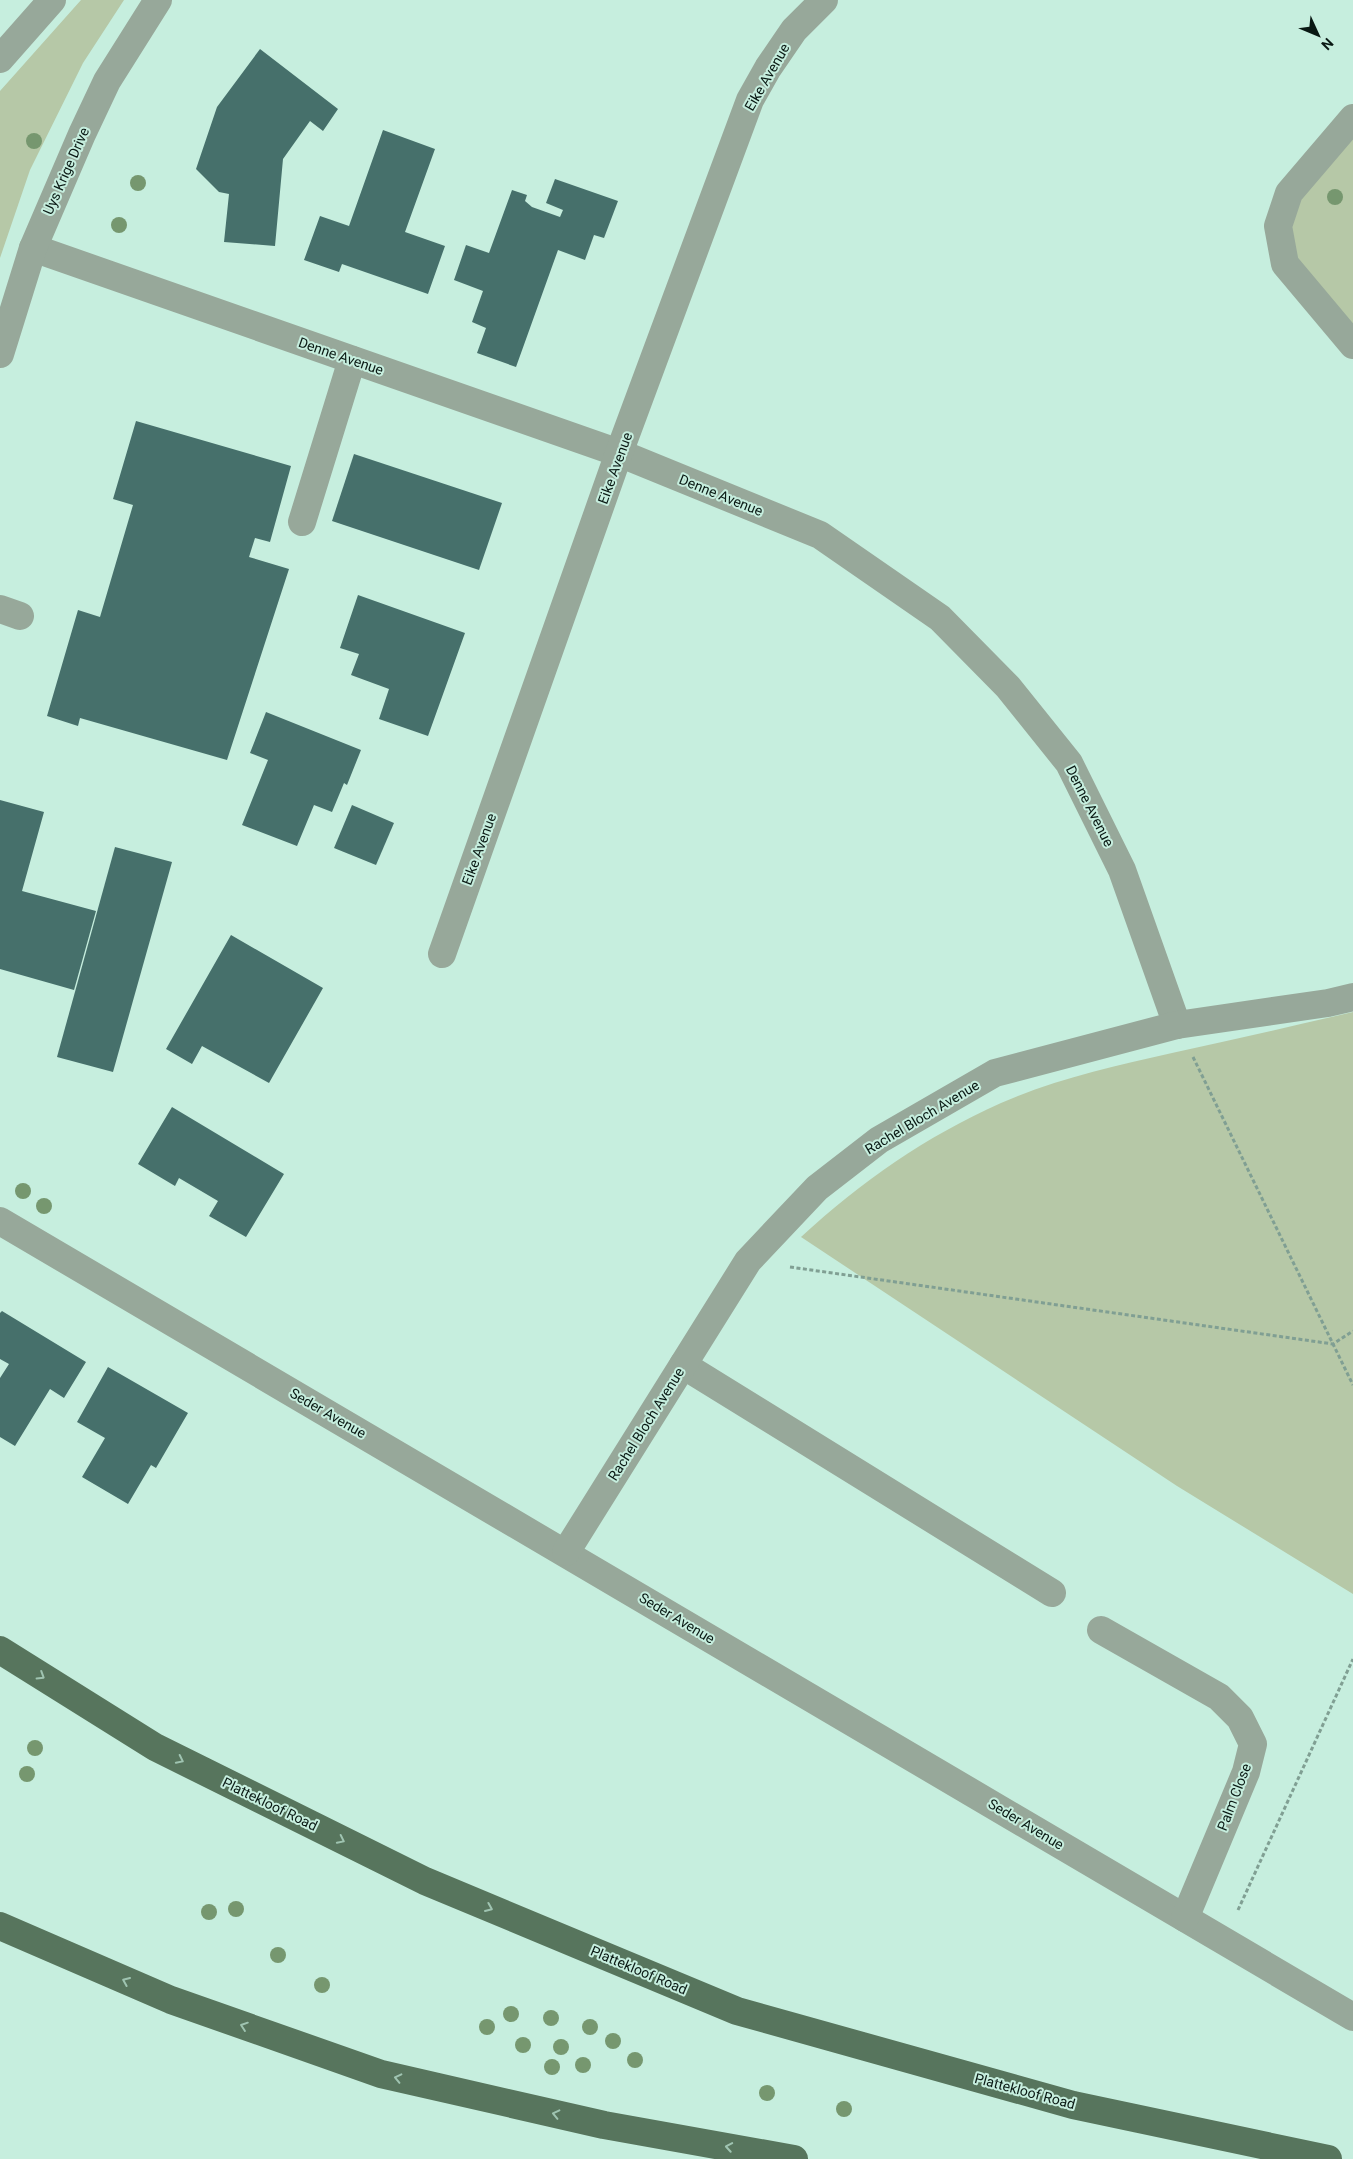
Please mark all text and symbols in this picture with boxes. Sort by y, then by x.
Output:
north arrow [1293,10,1343,60]
text: N [1318,35,1337,53]
street label: Eike Avenue [741,41,793,113]
street label: Uys Krige Drive [40,125,92,217]
street label: Denne Avenue [296,334,386,378]
street label: Eike Avenue [595,430,635,506]
street label: Denne Avenue [677,471,765,519]
street label: Denne Avenue [1063,763,1117,849]
street label: Eike Avenue [459,811,499,887]
street label: Rachel Bloch Avenue [862,1077,982,1157]
street label: Rachel Bloch Avenue [605,1365,687,1483]
street label: Seder Avenue [287,1385,369,1441]
street label: Seder Avenue [636,1589,718,1647]
one-way arrow [36,1669,45,1679]
one-way arrow [175,1753,184,1764]
street label: Palm Close [1214,1761,1254,1833]
street label: Plattekloof Road [220,1774,320,1834]
street label: Seder Avenue [985,1795,1067,1853]
one-way arrow [336,1834,345,1844]
one-way arrow [484,1901,493,1912]
street label: Plattekloof Road [588,1942,690,1998]
one-way arrow [122,1976,131,1987]
one-way arrow [240,2021,249,2031]
street label: Plattekloof Road [973,2070,1077,2112]
one-way arrow [394,2073,402,2084]
one-way arrow [552,2109,561,2120]
one-way arrow [724,2143,733,2153]

